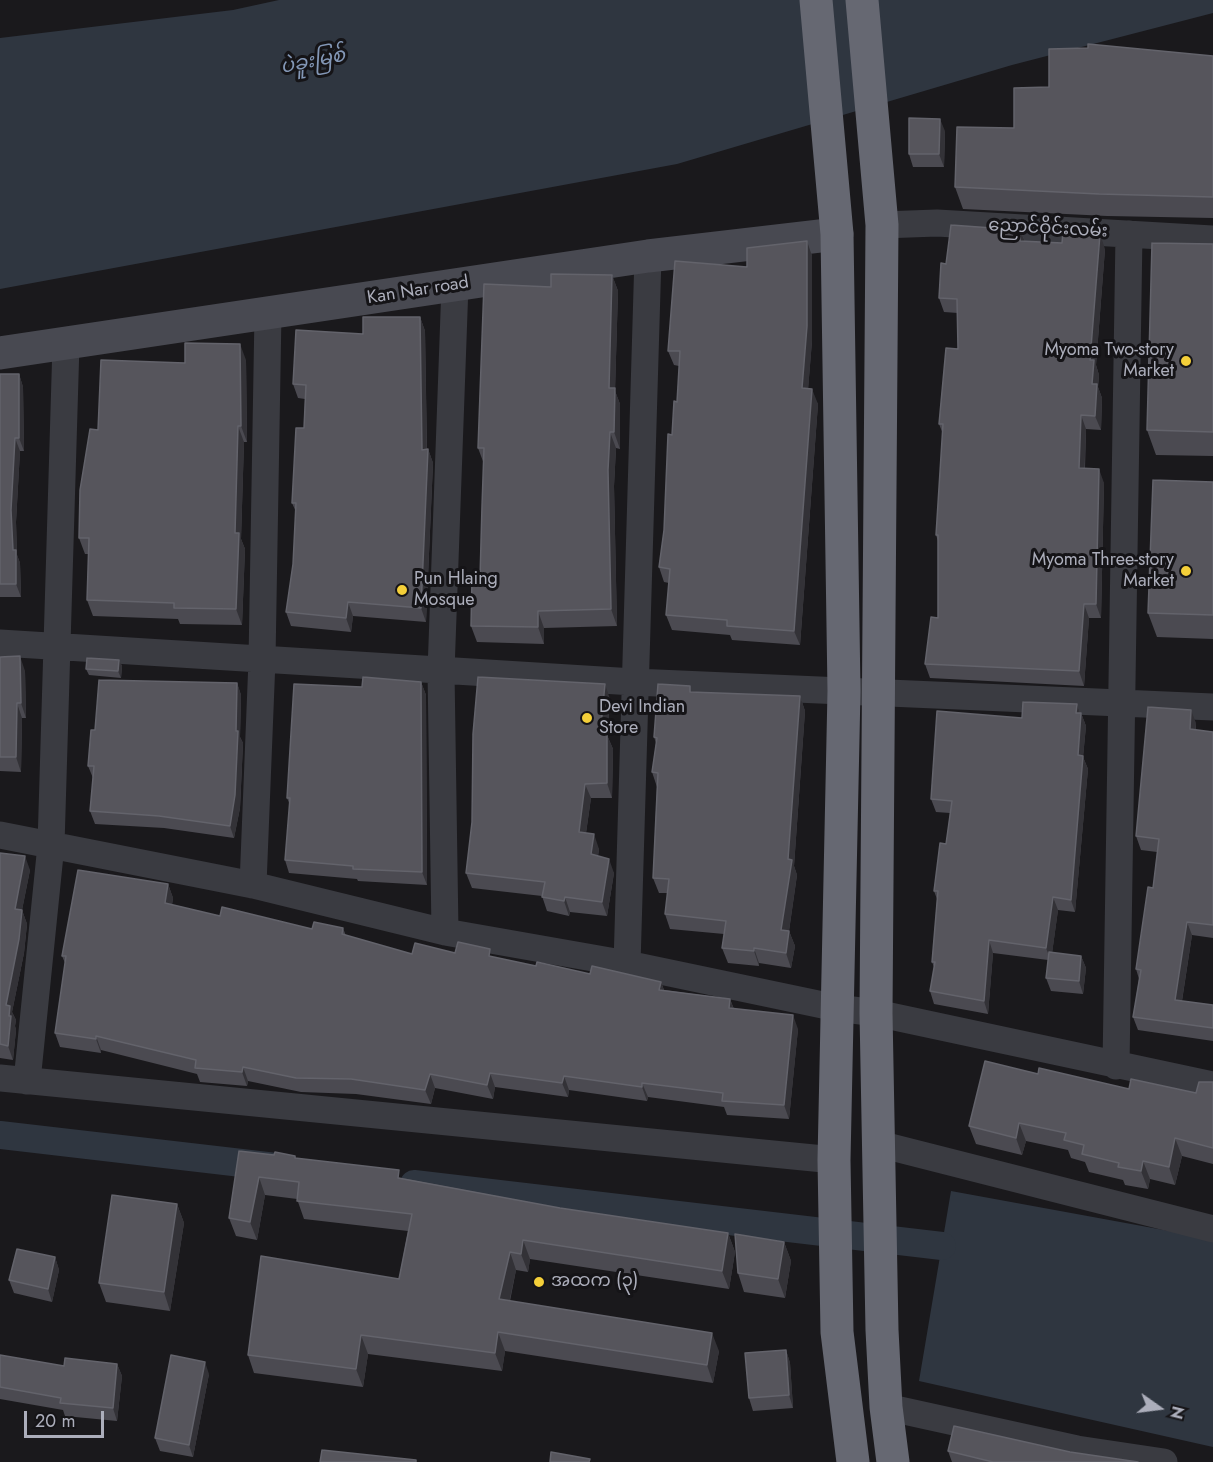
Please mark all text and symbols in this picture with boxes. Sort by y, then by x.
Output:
water label: ပဲခူးမြစ် [279,44,347,80]
street label: ညောင်ဝိုင်းလမ်း [988,215,1108,243]
street label: Kan Nar road [366,272,470,310]
place label: Myoma Two-story Market [1044,340,1174,382]
marker: Myoma Two-story Market [1179,354,1193,368]
place label: Myoma Three-story Market [1032,550,1174,592]
marker: Myoma Three-story Market [1179,564,1193,578]
place label: Pun Hlaing Mosque [414,569,498,612]
marker: Pun Hlaing Mosque [395,583,409,597]
place label: Devi Indian Store [599,697,685,740]
marker: Devi Indian Store [580,711,594,725]
place label: အထက (၃) [551,1271,638,1293]
marker: အထက (၃) [532,1275,546,1289]
north arrow [1129,1378,1189,1438]
scale bar [27,1399,106,1437]
text: N [1164,1404,1190,1421]
text: 20 m [35,1408,75,1434]

